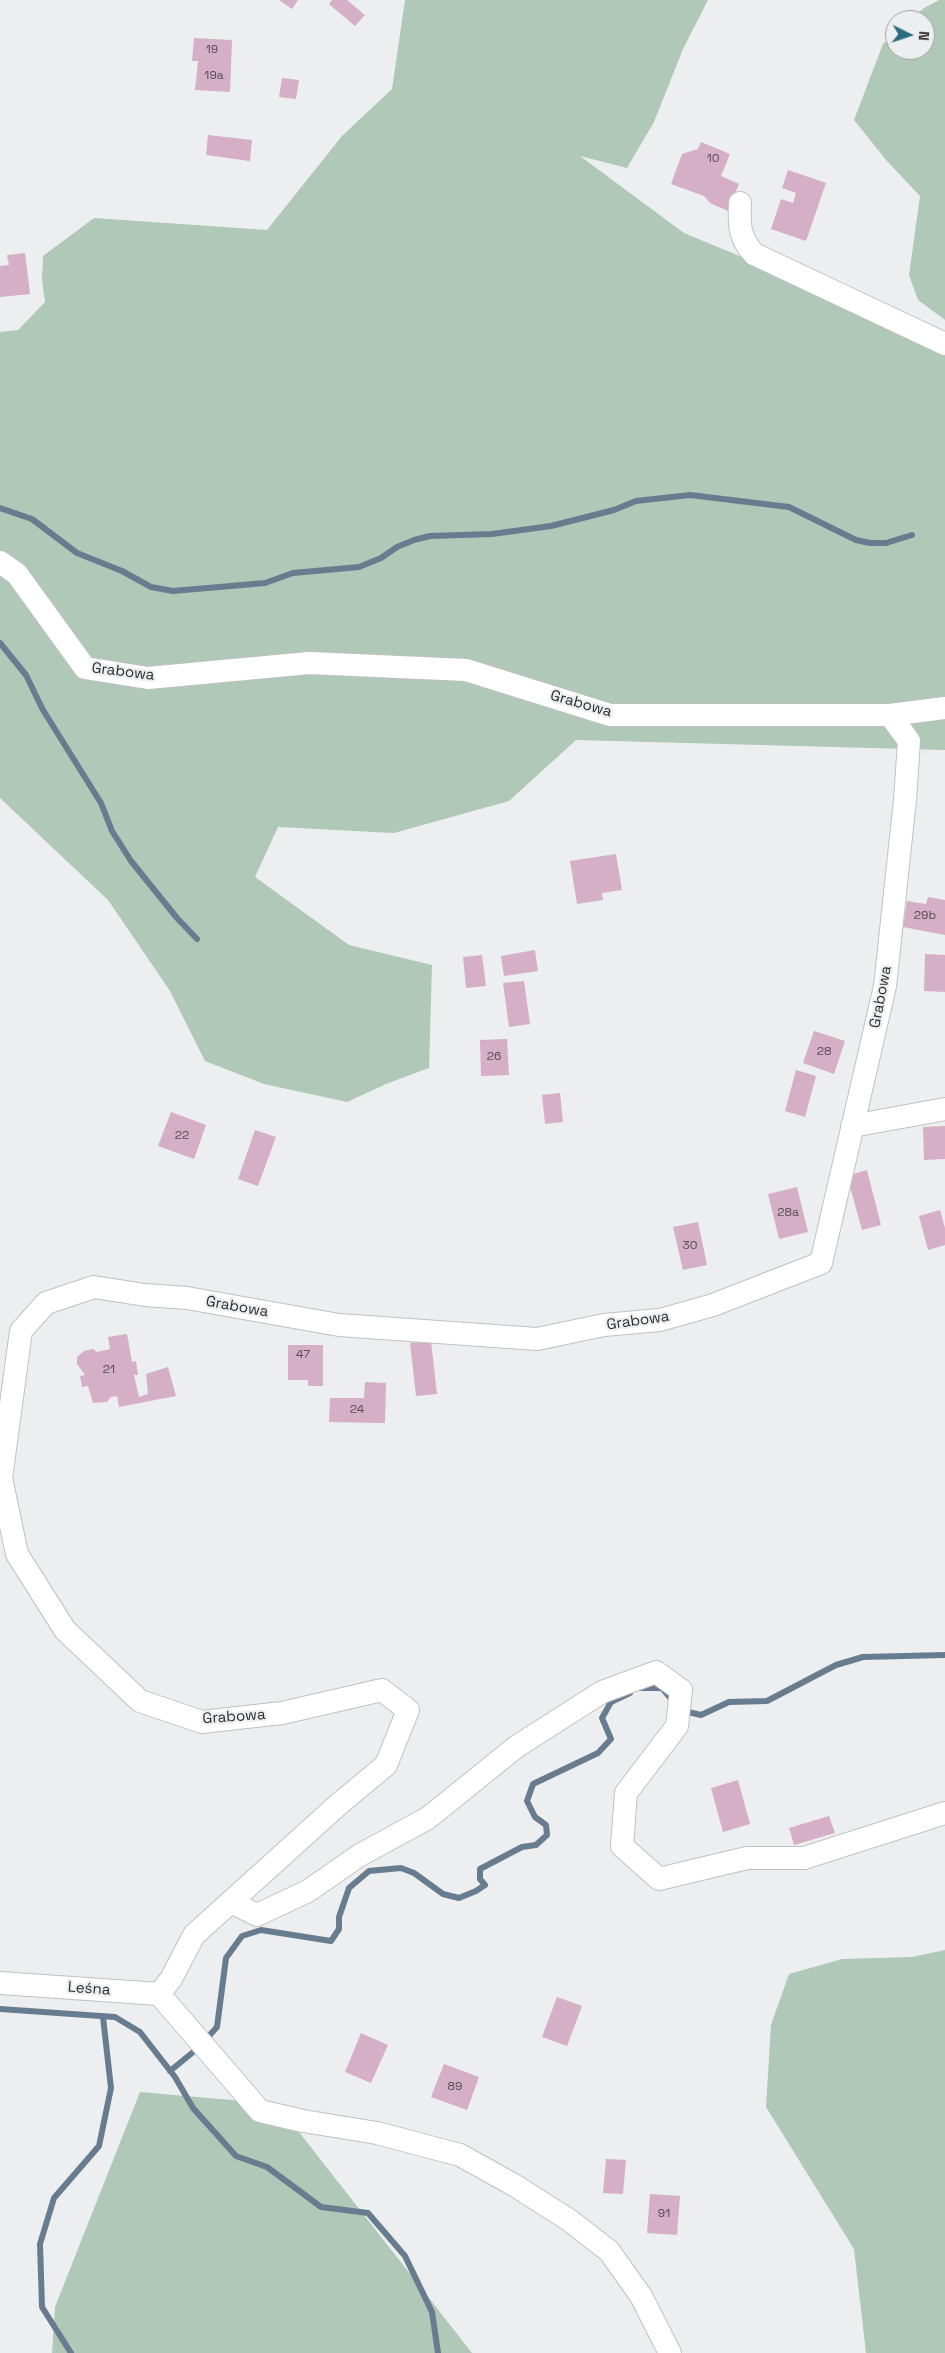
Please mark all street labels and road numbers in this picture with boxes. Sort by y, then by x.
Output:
street label: Grabowa [91,659,155,685]
street label: Grabowa [548,687,614,721]
street label: Grabowa [866,964,896,1030]
street label: Grabowa [204,1293,270,1321]
street label: Grabowa [605,1308,671,1334]
street label: Grabowa [202,1706,266,1728]
street label: Leśna [67,1979,111,1999]

